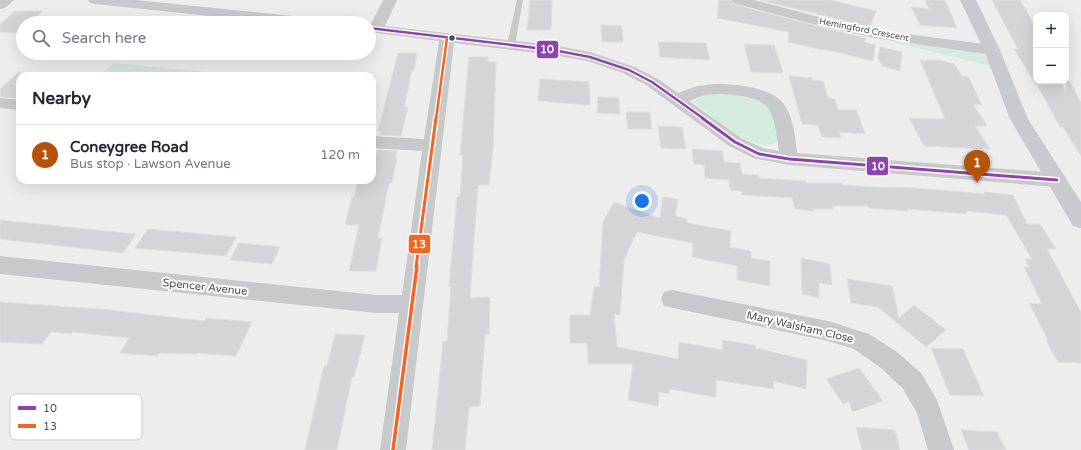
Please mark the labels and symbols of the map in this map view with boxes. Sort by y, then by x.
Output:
street label: Hemingford Crescent [818,16,910,44]
unlabelled marker [447,33,457,43]
line badge: 10 [536,40,559,59]
text: 10 [540,43,554,56]
pin: 1 [964,150,990,183]
line badge: 10 [866,156,889,176]
text: 10 [871,160,885,173]
your location [632,191,652,211]
line badge: 13 [408,234,431,254]
text: 13 [412,238,426,251]
street label: Spencer Avenue [162,276,248,298]
street label: Mary Walsham Close [745,308,855,346]
legend [10,394,142,440]
text: 10 [43,402,57,415]
text: 13 [43,420,57,433]

